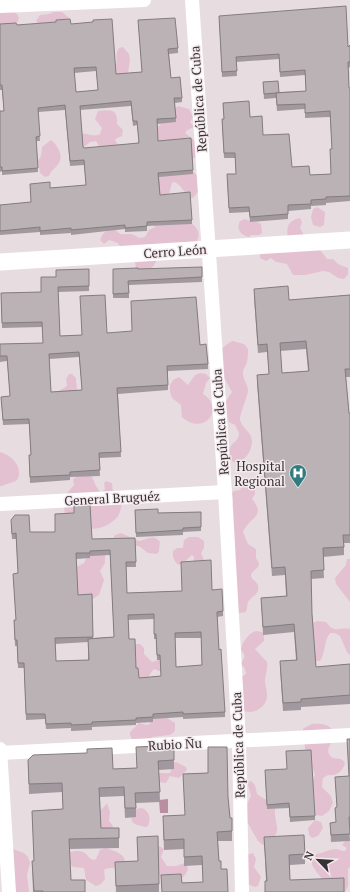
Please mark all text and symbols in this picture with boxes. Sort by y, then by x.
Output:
street label: República de Cuba [185,45,211,153]
street label: Cerro León [143,240,208,262]
street label: República de Cuba [207,368,233,476]
place label: Hospital Regional [234,457,285,490]
hospital icon: Hospital Regional [288,463,308,488]
street label: General Bruguéz [64,487,160,509]
street label: República de Cuba [227,691,249,799]
street label: Rubio Ñu [148,734,203,754]
north arrow [298,840,338,880]
text: N [301,848,317,863]

